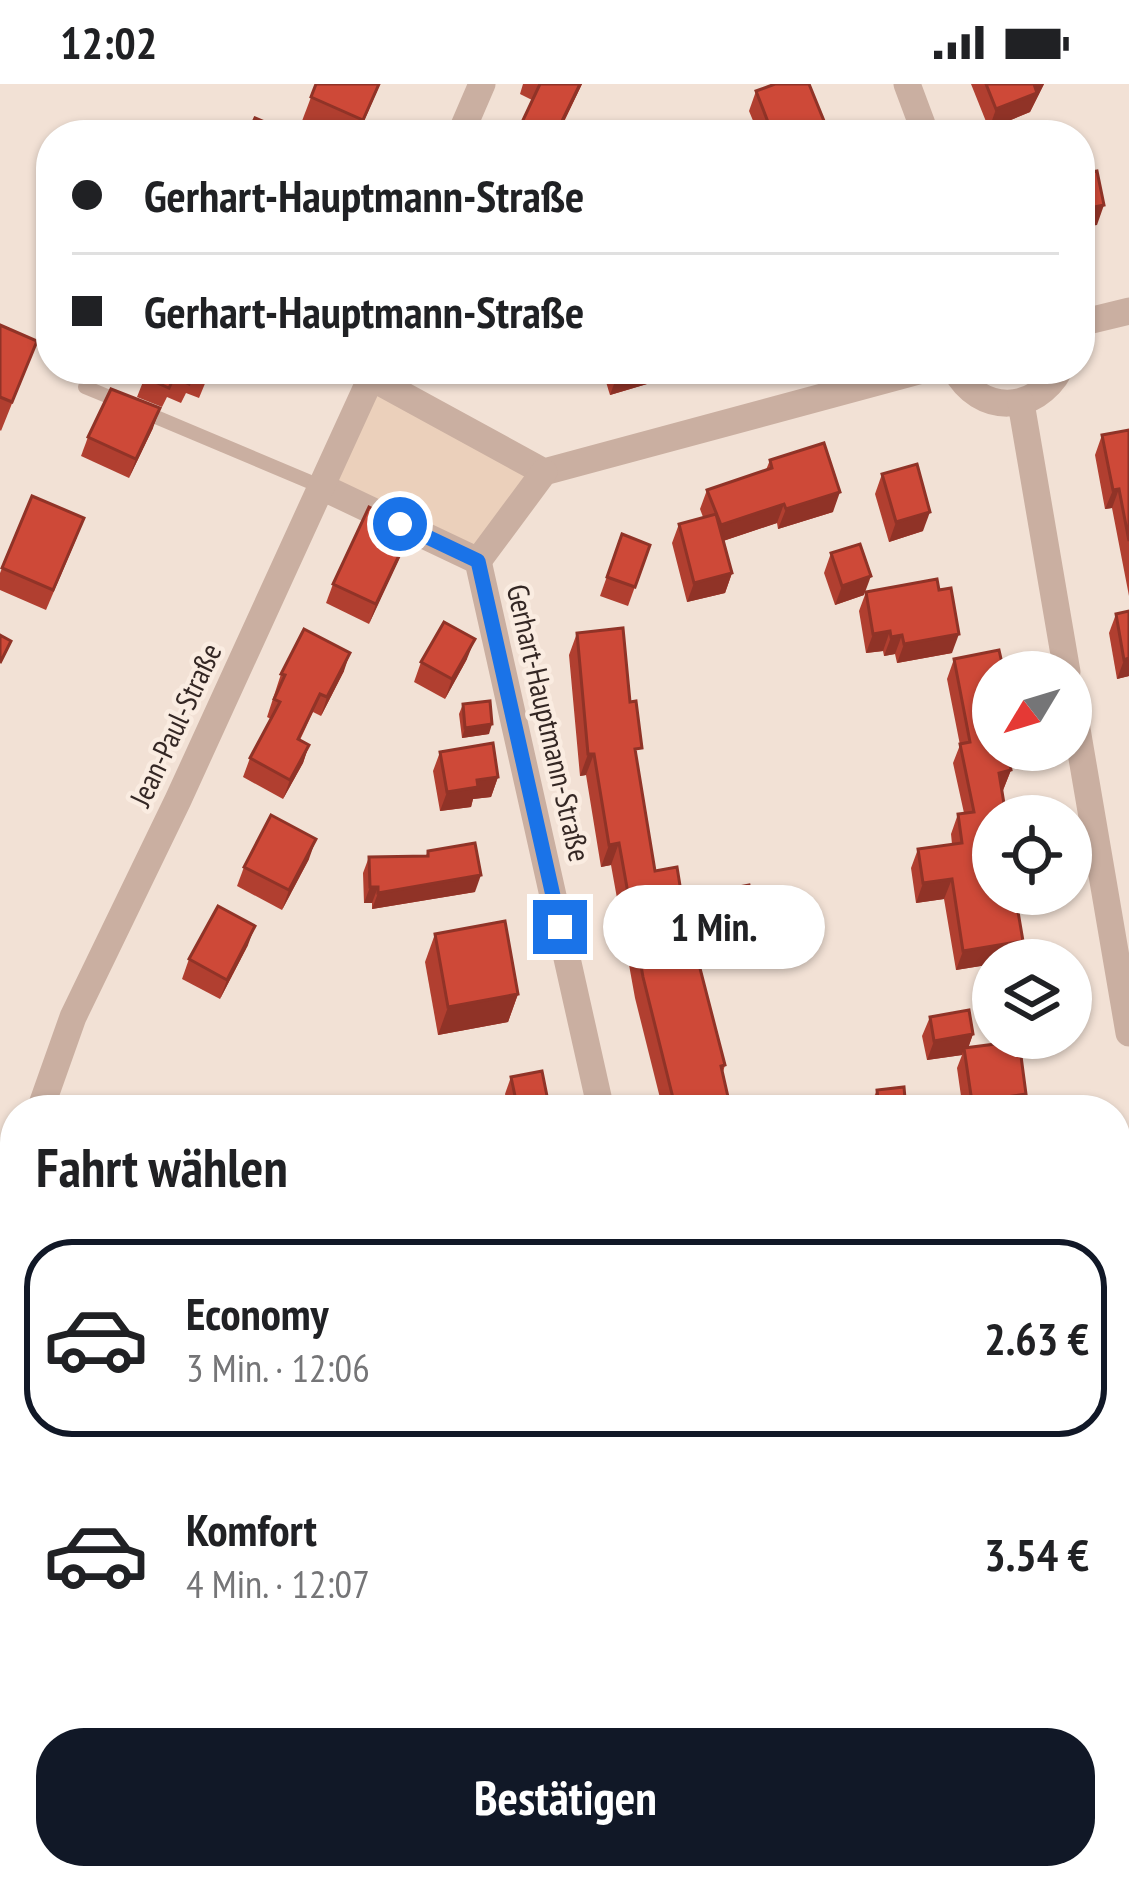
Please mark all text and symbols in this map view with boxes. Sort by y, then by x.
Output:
text: 12:02 [60,13,157,71]
text: Gerhart-Hauptmann-Straße [144,166,584,224]
text: Gerhart-Hauptmann-Straße [144,282,584,340]
route start [373,497,427,551]
street label: Gerhart-Hauptmann-Straße [499,580,600,865]
street label: Jean-Paul-Straße [119,637,229,813]
north arrow [972,651,1092,771]
map controls [972,651,1092,1059]
button: locate [972,795,1092,915]
callout: 1 Min. [602,885,824,969]
route end [533,900,587,954]
text: 1 Min. [670,901,758,952]
button: layers [972,939,1092,1059]
text: Fahrt wählen [36,1132,288,1202]
icon: car [42,1284,150,1392]
text: Economy [186,1284,329,1342]
text: 2.63 € [984,1309,1089,1367]
text: 3 Min. · 12:06 [186,1342,370,1393]
icon: car [42,1500,150,1608]
text: Komfort [186,1500,317,1558]
text: 3.54 € [984,1525,1089,1583]
text: 4 Min. · 12:07 [186,1558,370,1609]
button: Bestätigen [36,1728,1095,1866]

